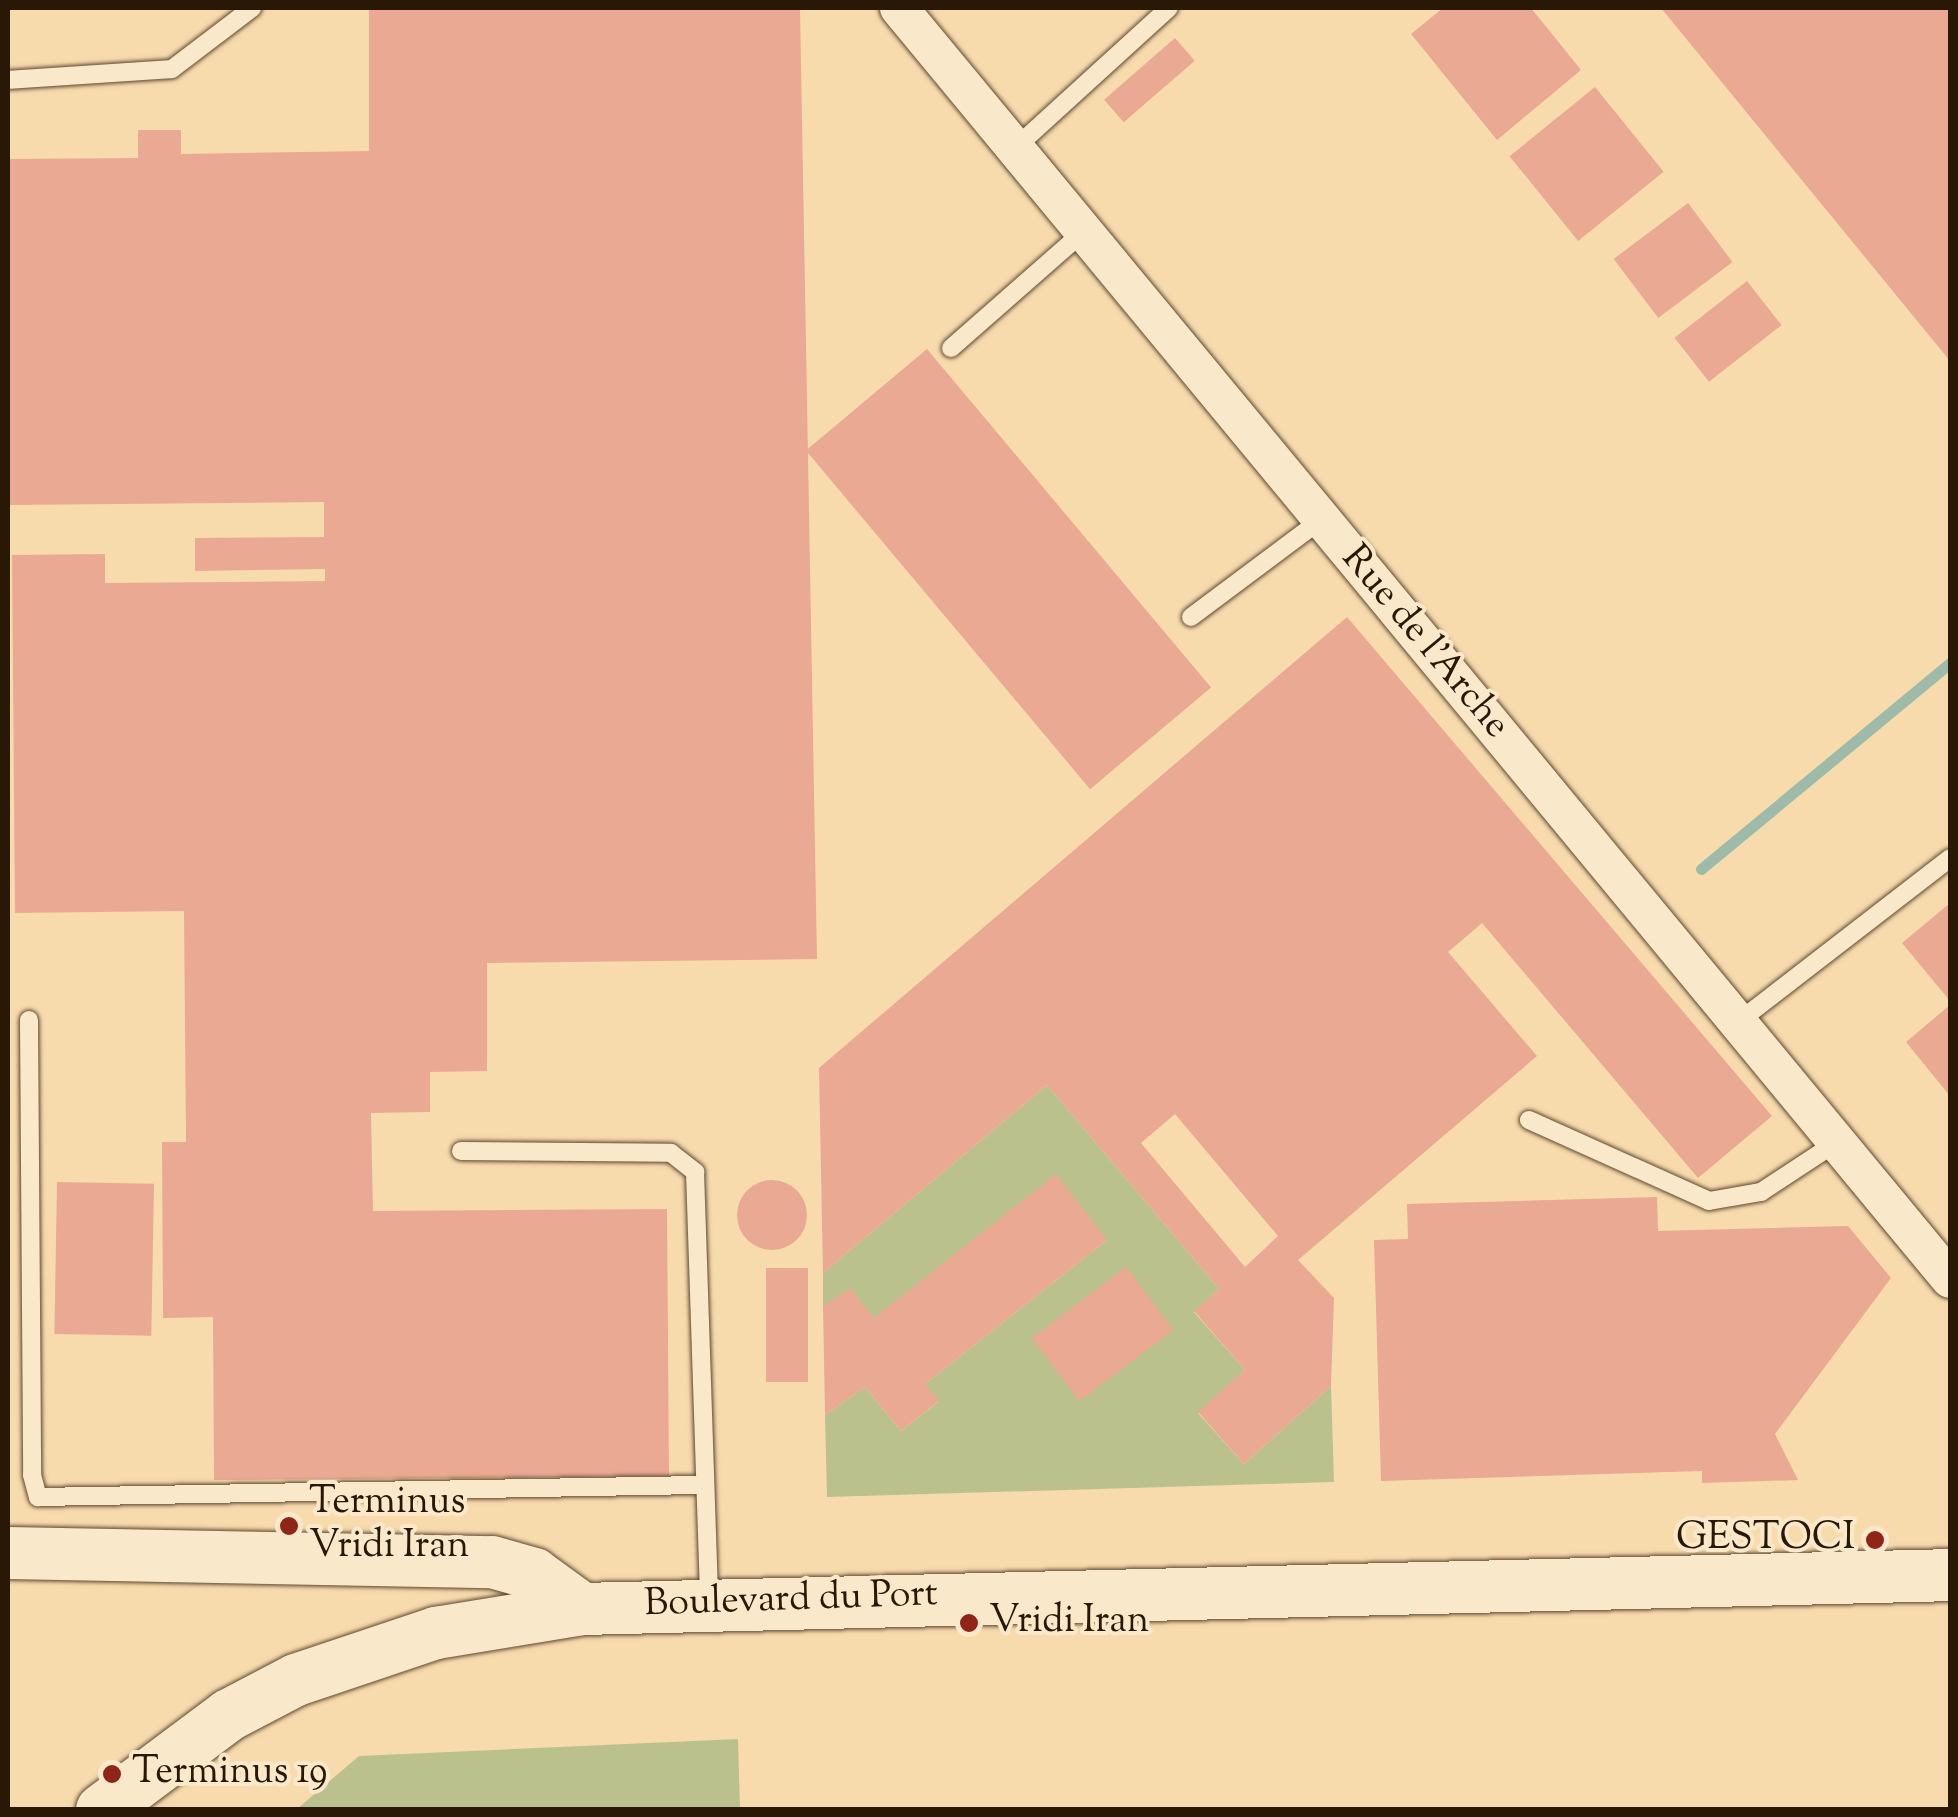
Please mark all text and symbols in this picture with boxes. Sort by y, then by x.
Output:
street label: Rue de l'Arche [1330,537,1518,749]
place label: Terminus Vridi Iran [309,1481,469,1570]
marker: Terminus Vridi Iran [278,1515,300,1537]
place label: GESTOCI [1676,1517,1855,1563]
marker: GESTOCI [1864,1529,1886,1551]
street label: Boulevard du Port [644,1573,938,1629]
place label: Vridi Iran [989,1600,1149,1646]
marker: Vridi Iran [958,1612,980,1634]
place label: Terminus 19 [132,1751,328,1797]
marker: Terminus 19 [101,1763,123,1785]

